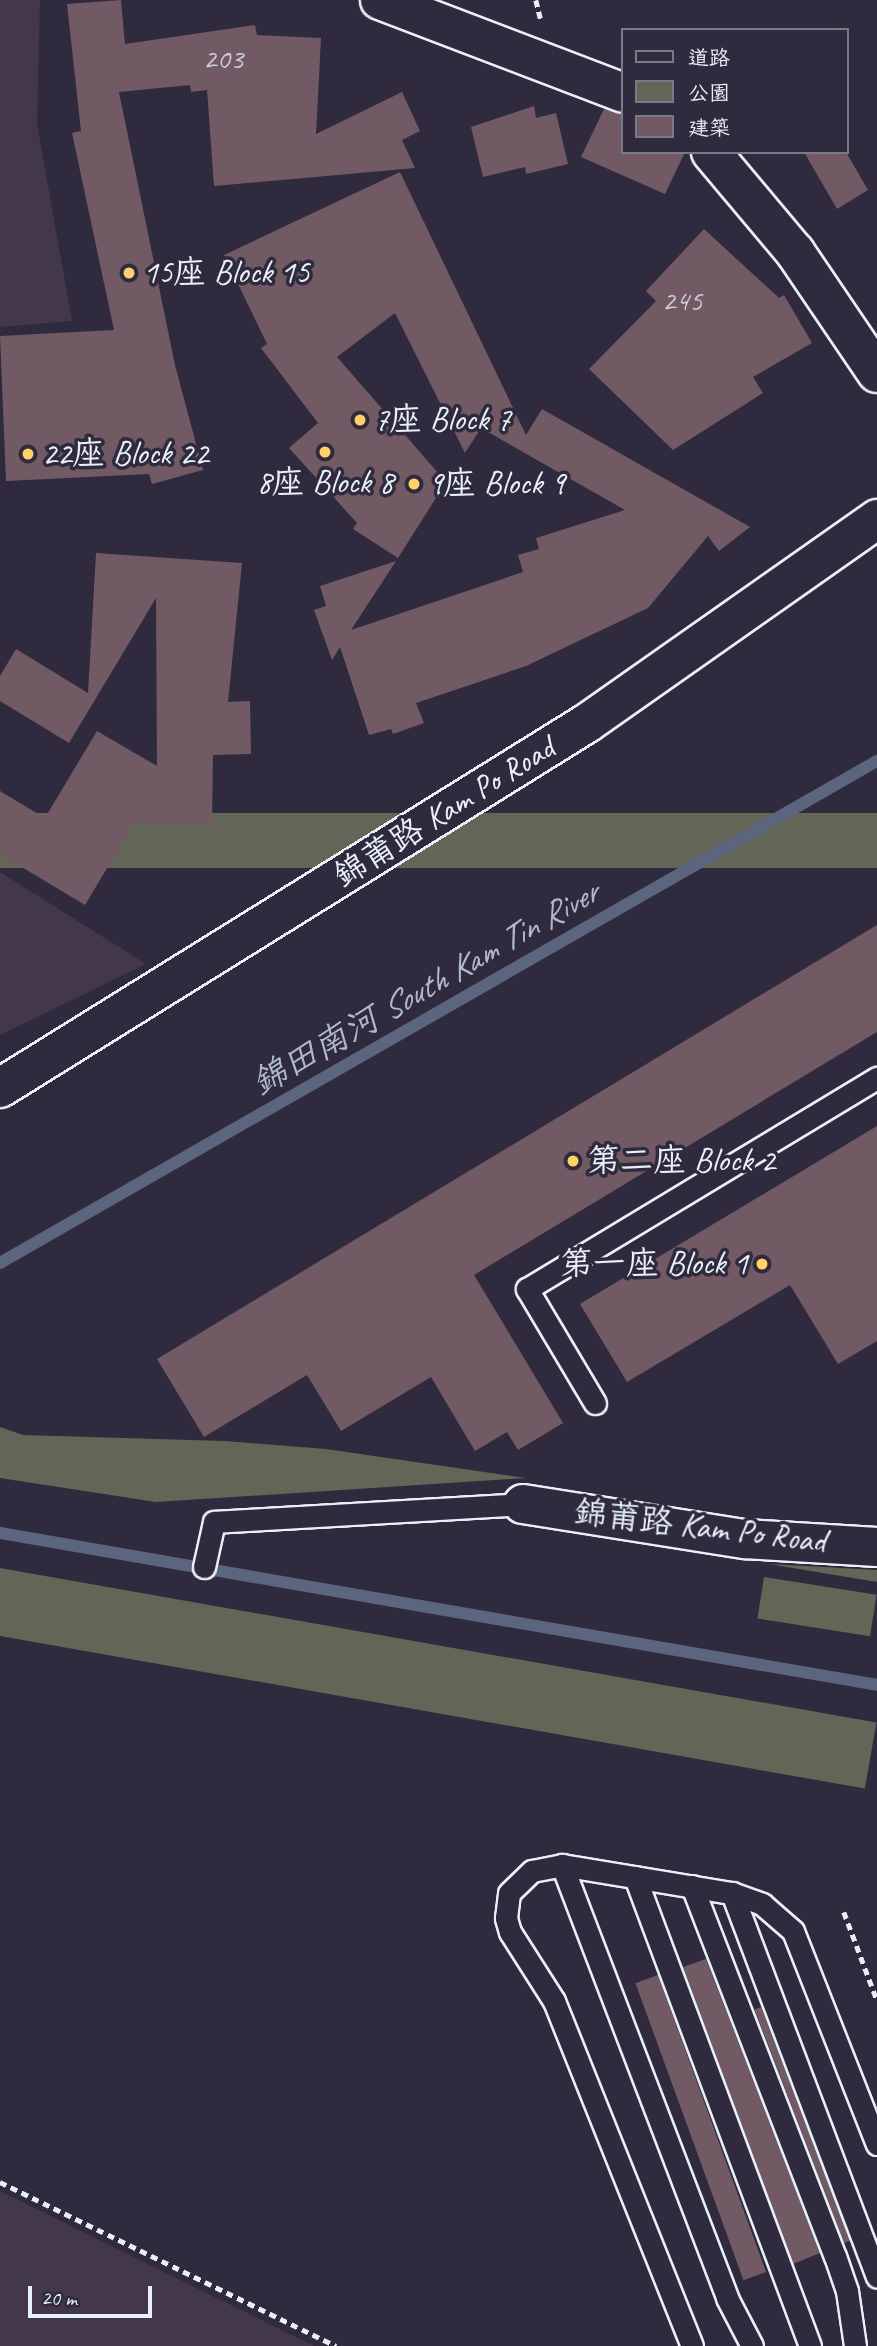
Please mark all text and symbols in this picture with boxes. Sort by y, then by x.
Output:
legend [622,28,849,154]
house number: 203 [203,40,243,76]
text: 道路 [688,45,730,71]
text: 公園 [688,80,730,106]
text: 建築 [688,115,730,141]
place label: 15座 Block 15 [143,253,310,293]
marker: 15座 Block 15 [121,265,137,281]
house number: 245 [662,282,702,318]
place label: 7座 Block 7 [374,400,511,440]
marker: 7座 Block 7 [352,412,368,428]
place label: 22座 Block 22 [42,434,209,474]
marker: 8座 Block 8 [317,444,333,460]
marker: 22座 Block 22 [20,446,36,462]
place label: 8座 Block 8 [256,463,394,503]
place label: 9座 Block 9 [428,464,565,504]
marker: 9座 Block 9 [406,476,422,492]
street label: 錦莆路 Kam Po Road [327,728,561,896]
water label: 錦田南河 South Kam Tin River [244,871,606,1105]
place label: 第二座 Block 2 [587,1141,775,1181]
marker: 第二座 Block 2 [565,1153,581,1169]
place label: 第一座 Block 1 [560,1244,748,1284]
marker: 第一座 Block 1 [754,1256,770,1272]
street label: 錦莆路 Kam Po Road [572,1492,828,1562]
scale bar [32,2272,156,2316]
text: 20 m [41,2285,77,2311]

